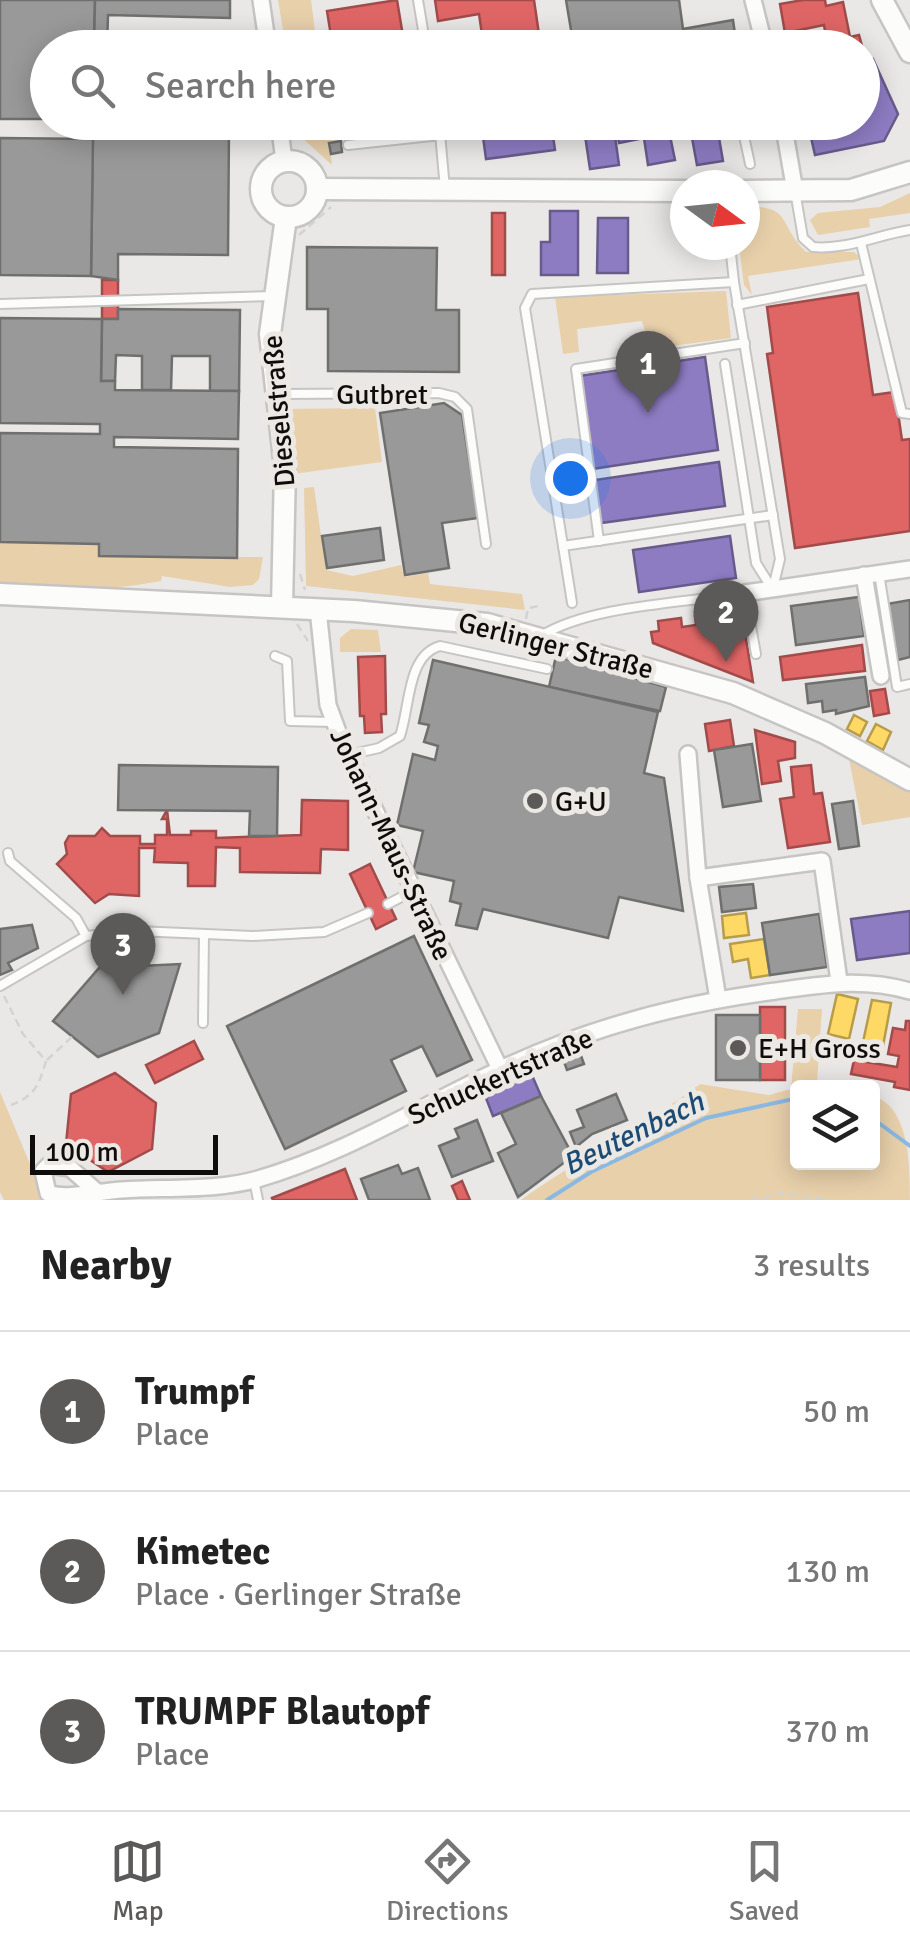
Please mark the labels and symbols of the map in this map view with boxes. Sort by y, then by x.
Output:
north arrow [670,170,760,260]
pin: 1 [616,330,680,413]
street label: Dieselstraße [255,334,303,488]
street label: Gutbret [336,378,428,412]
your location [545,453,596,504]
pin: 2 [694,580,758,662]
street label: Gerlinger Straße [455,605,657,687]
street label: Johann-Maus-Straße [322,723,460,966]
place label: G+U [555,785,607,819]
marker: G+U [524,790,546,812]
pin: 3 [90,912,156,995]
street label: Schuckertstraße [403,1021,598,1133]
place label: E+H Gross [758,1032,881,1066]
marker: E+H Gross [727,1037,749,1059]
water label: Beutenbach [557,1083,710,1184]
scale bar [30,1130,218,1174]

